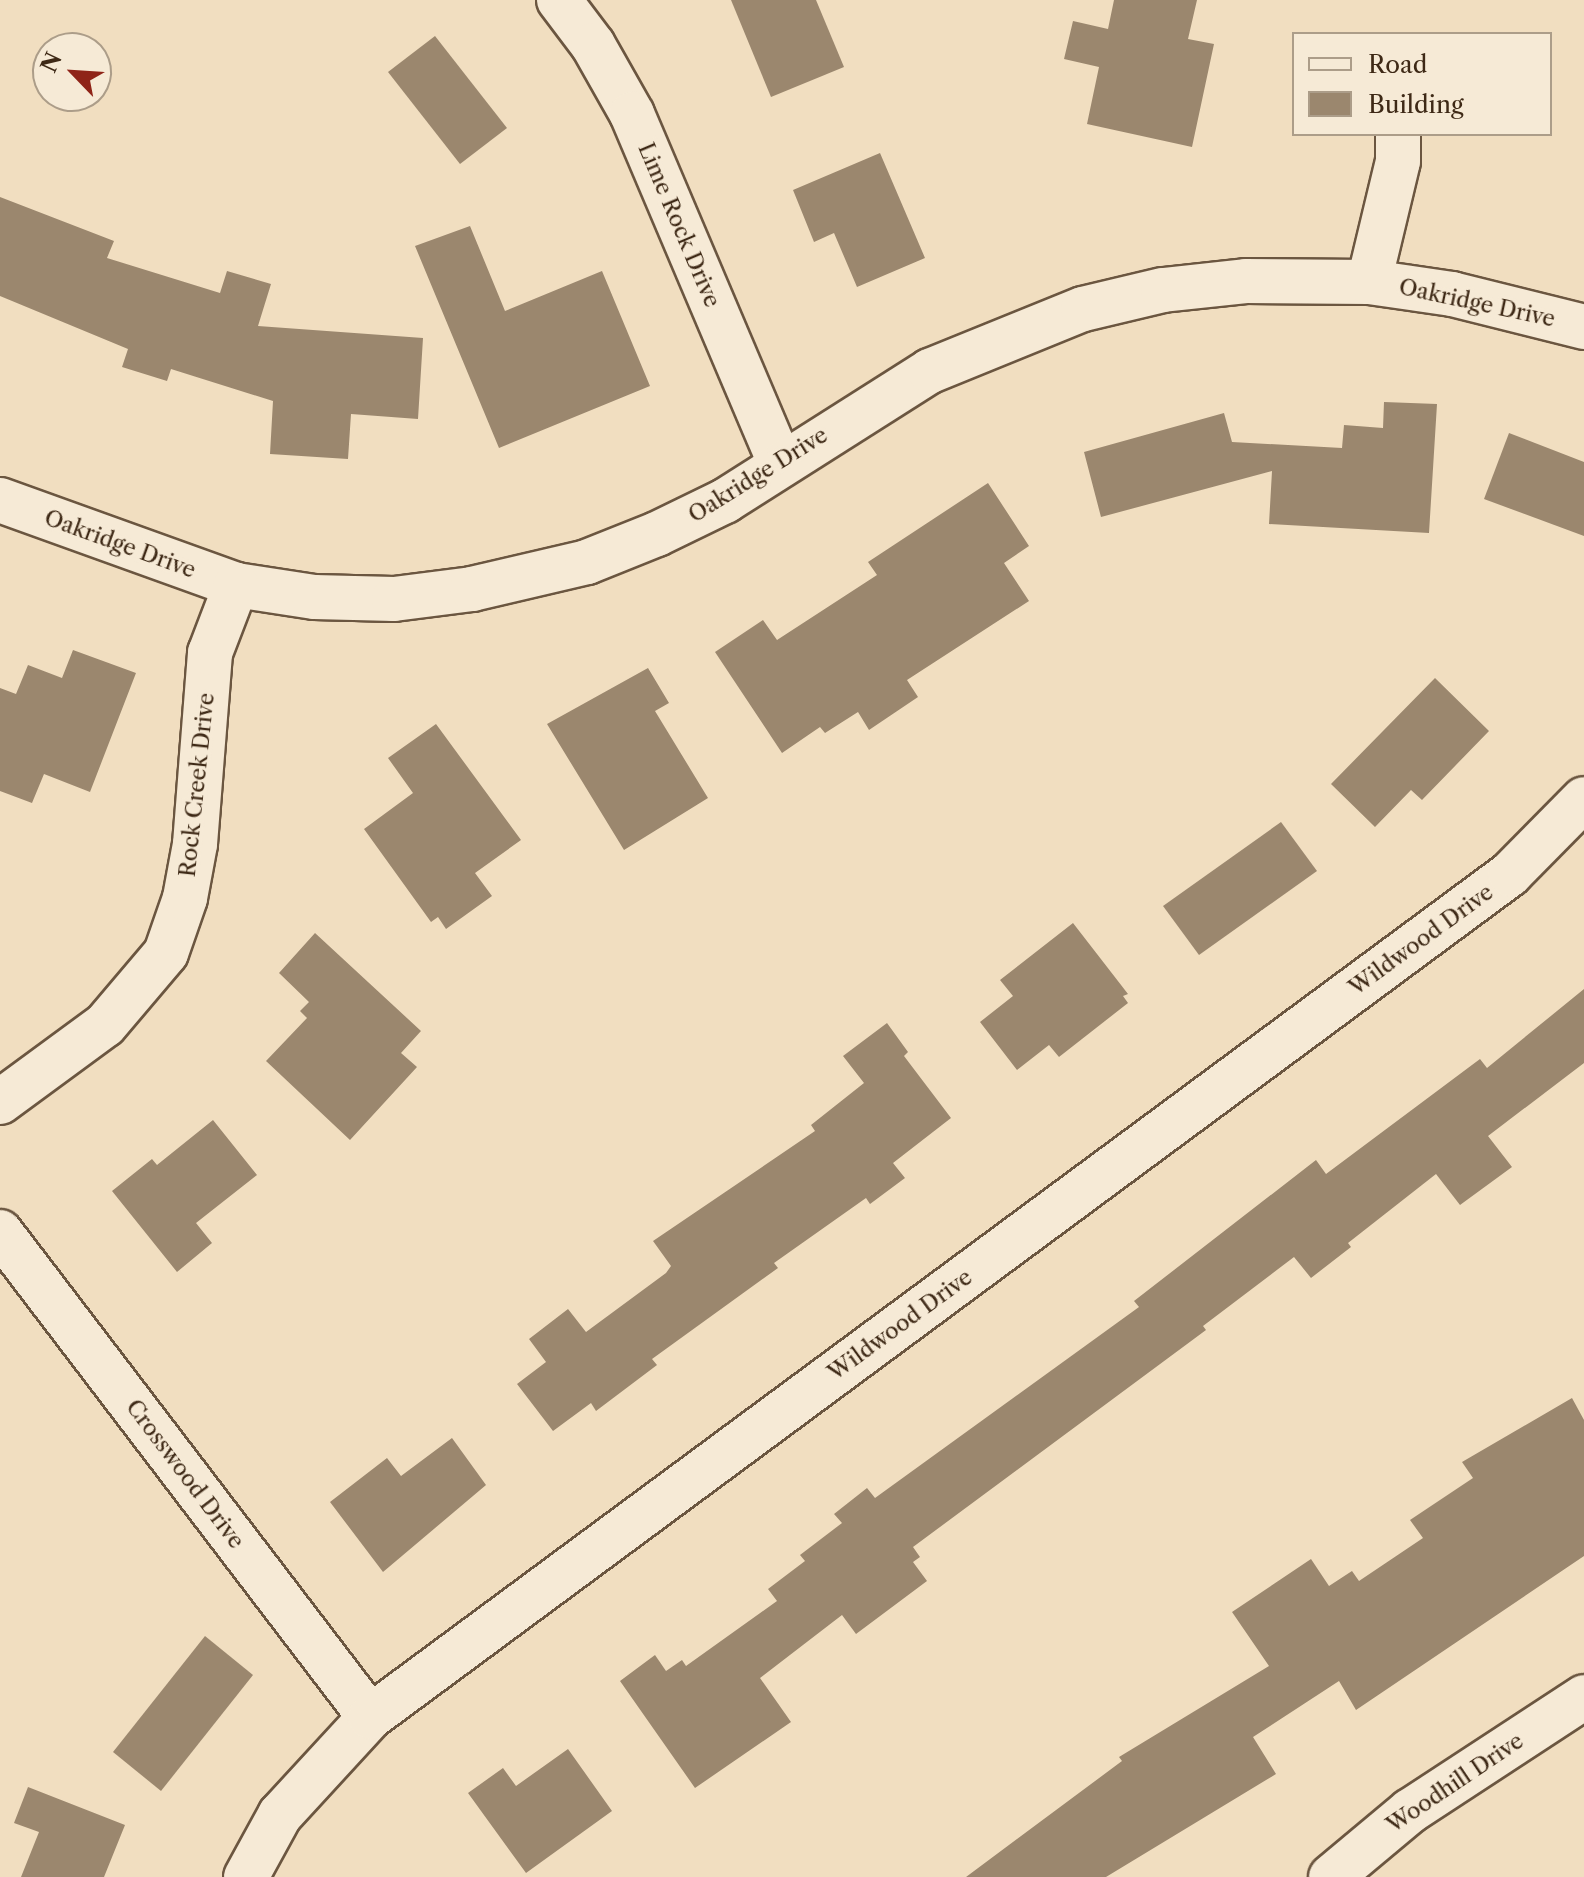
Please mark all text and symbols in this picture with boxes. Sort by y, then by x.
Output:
north arrow [32,32,112,112]
legend [1292,32,1552,136]
text: N [35,48,68,77]
text: Road [1368,50,1427,79]
text: Building [1368,90,1464,119]
street label: Lime Rock Drive [632,139,726,311]
street label: Oakridge Drive [1397,274,1557,332]
street label: Oakridge Drive [684,422,832,528]
street label: Oakridge Drive [41,504,199,584]
street label: Rock Creek Drive [174,691,220,879]
street label: Wildwood Drive [1344,879,1498,1001]
street label: Wildwood Drive [823,1264,977,1386]
street label: Crosswood Drive [120,1394,250,1554]
street label: Woodhill Drive [1382,1728,1528,1838]

